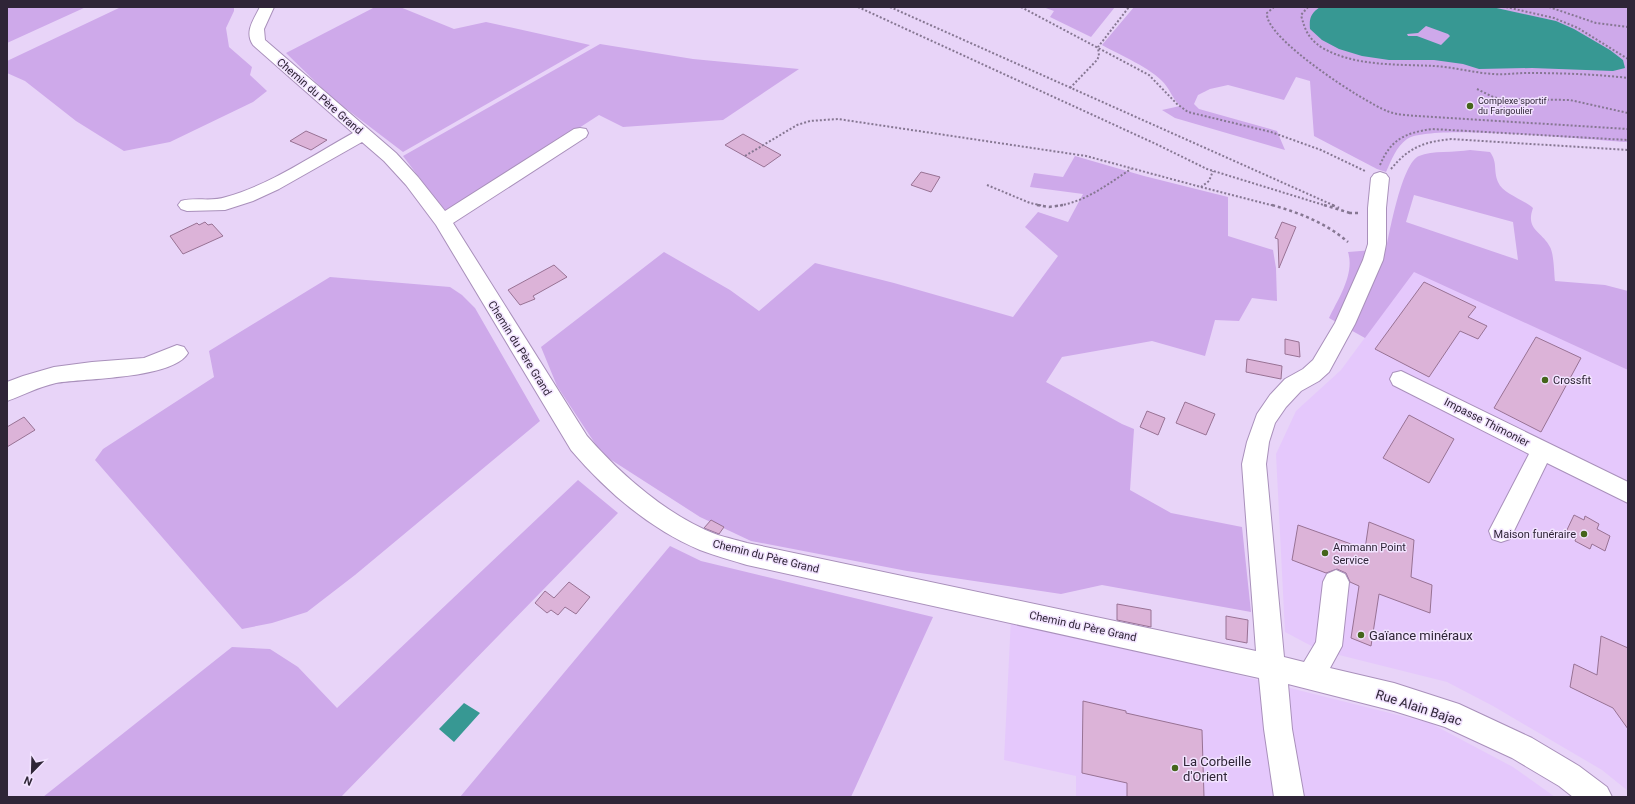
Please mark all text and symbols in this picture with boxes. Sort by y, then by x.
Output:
street label: Chemin du Père Grand [274,56,365,137]
place label: Complexe sportif du Farigoulier [1478,96,1548,116]
marker: Complexe sportif du Farigoulier [1465,101,1475,111]
street label: Chemin du Père Grand [485,298,554,398]
place label: Crossfit [1553,374,1592,387]
marker: Crossfit [1540,375,1550,385]
street label: Impasse Thimonier [1442,395,1532,450]
place label: Maison funéraire [1494,528,1576,541]
marker: Maison funéraire [1579,529,1589,539]
street label: Chemin du Père Grand [711,537,820,576]
place label: Ammann Point Service [1333,541,1406,567]
marker: Ammann Point Service [1320,548,1330,558]
street label: Chemin du Père Grand [1028,609,1138,644]
place label: Gaïance minéraux [1369,628,1473,643]
marker: Gaïance minéraux [1356,630,1366,640]
street label: Rue Alain Bajac [1374,686,1464,729]
north arrow [12,752,52,792]
place label: La Corbeille d'Orient [1183,754,1251,784]
marker: La Corbeille d'Orient [1170,763,1180,773]
text: N [22,773,34,788]

